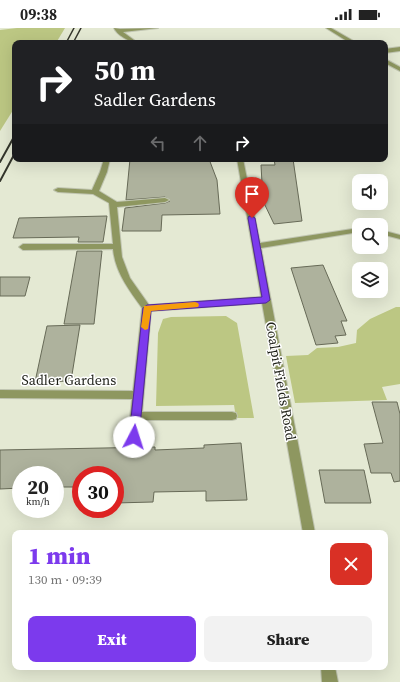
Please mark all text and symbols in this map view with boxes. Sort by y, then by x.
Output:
text: 09:38 [20,4,57,25]
text: 50 m [94,51,156,89]
icon: right [28,56,80,108]
text: Sadler Gardens [94,87,216,112]
icon: left [147,132,169,154]
icon: ahead [189,132,211,154]
icon: right [231,132,253,154]
map controls [352,174,388,298]
button: sound [352,174,388,210]
pin [235,177,269,218]
icon: arrive [241,183,263,205]
button: search [352,218,388,254]
button: layers [352,262,388,298]
street label: Coalpit Fields Road [261,320,301,442]
street label: Sadler Gardens [22,370,116,390]
position arrow [113,416,155,458]
speed limit sign: 30 [72,466,124,518]
text: 20 [27,473,49,501]
text: km/h [26,495,50,508]
text: 1 min [28,539,91,572]
button: close [330,543,372,585]
text: 130 m · 09:39 [28,571,102,588]
button: Exit [28,616,196,662]
button: Share [204,616,372,662]

